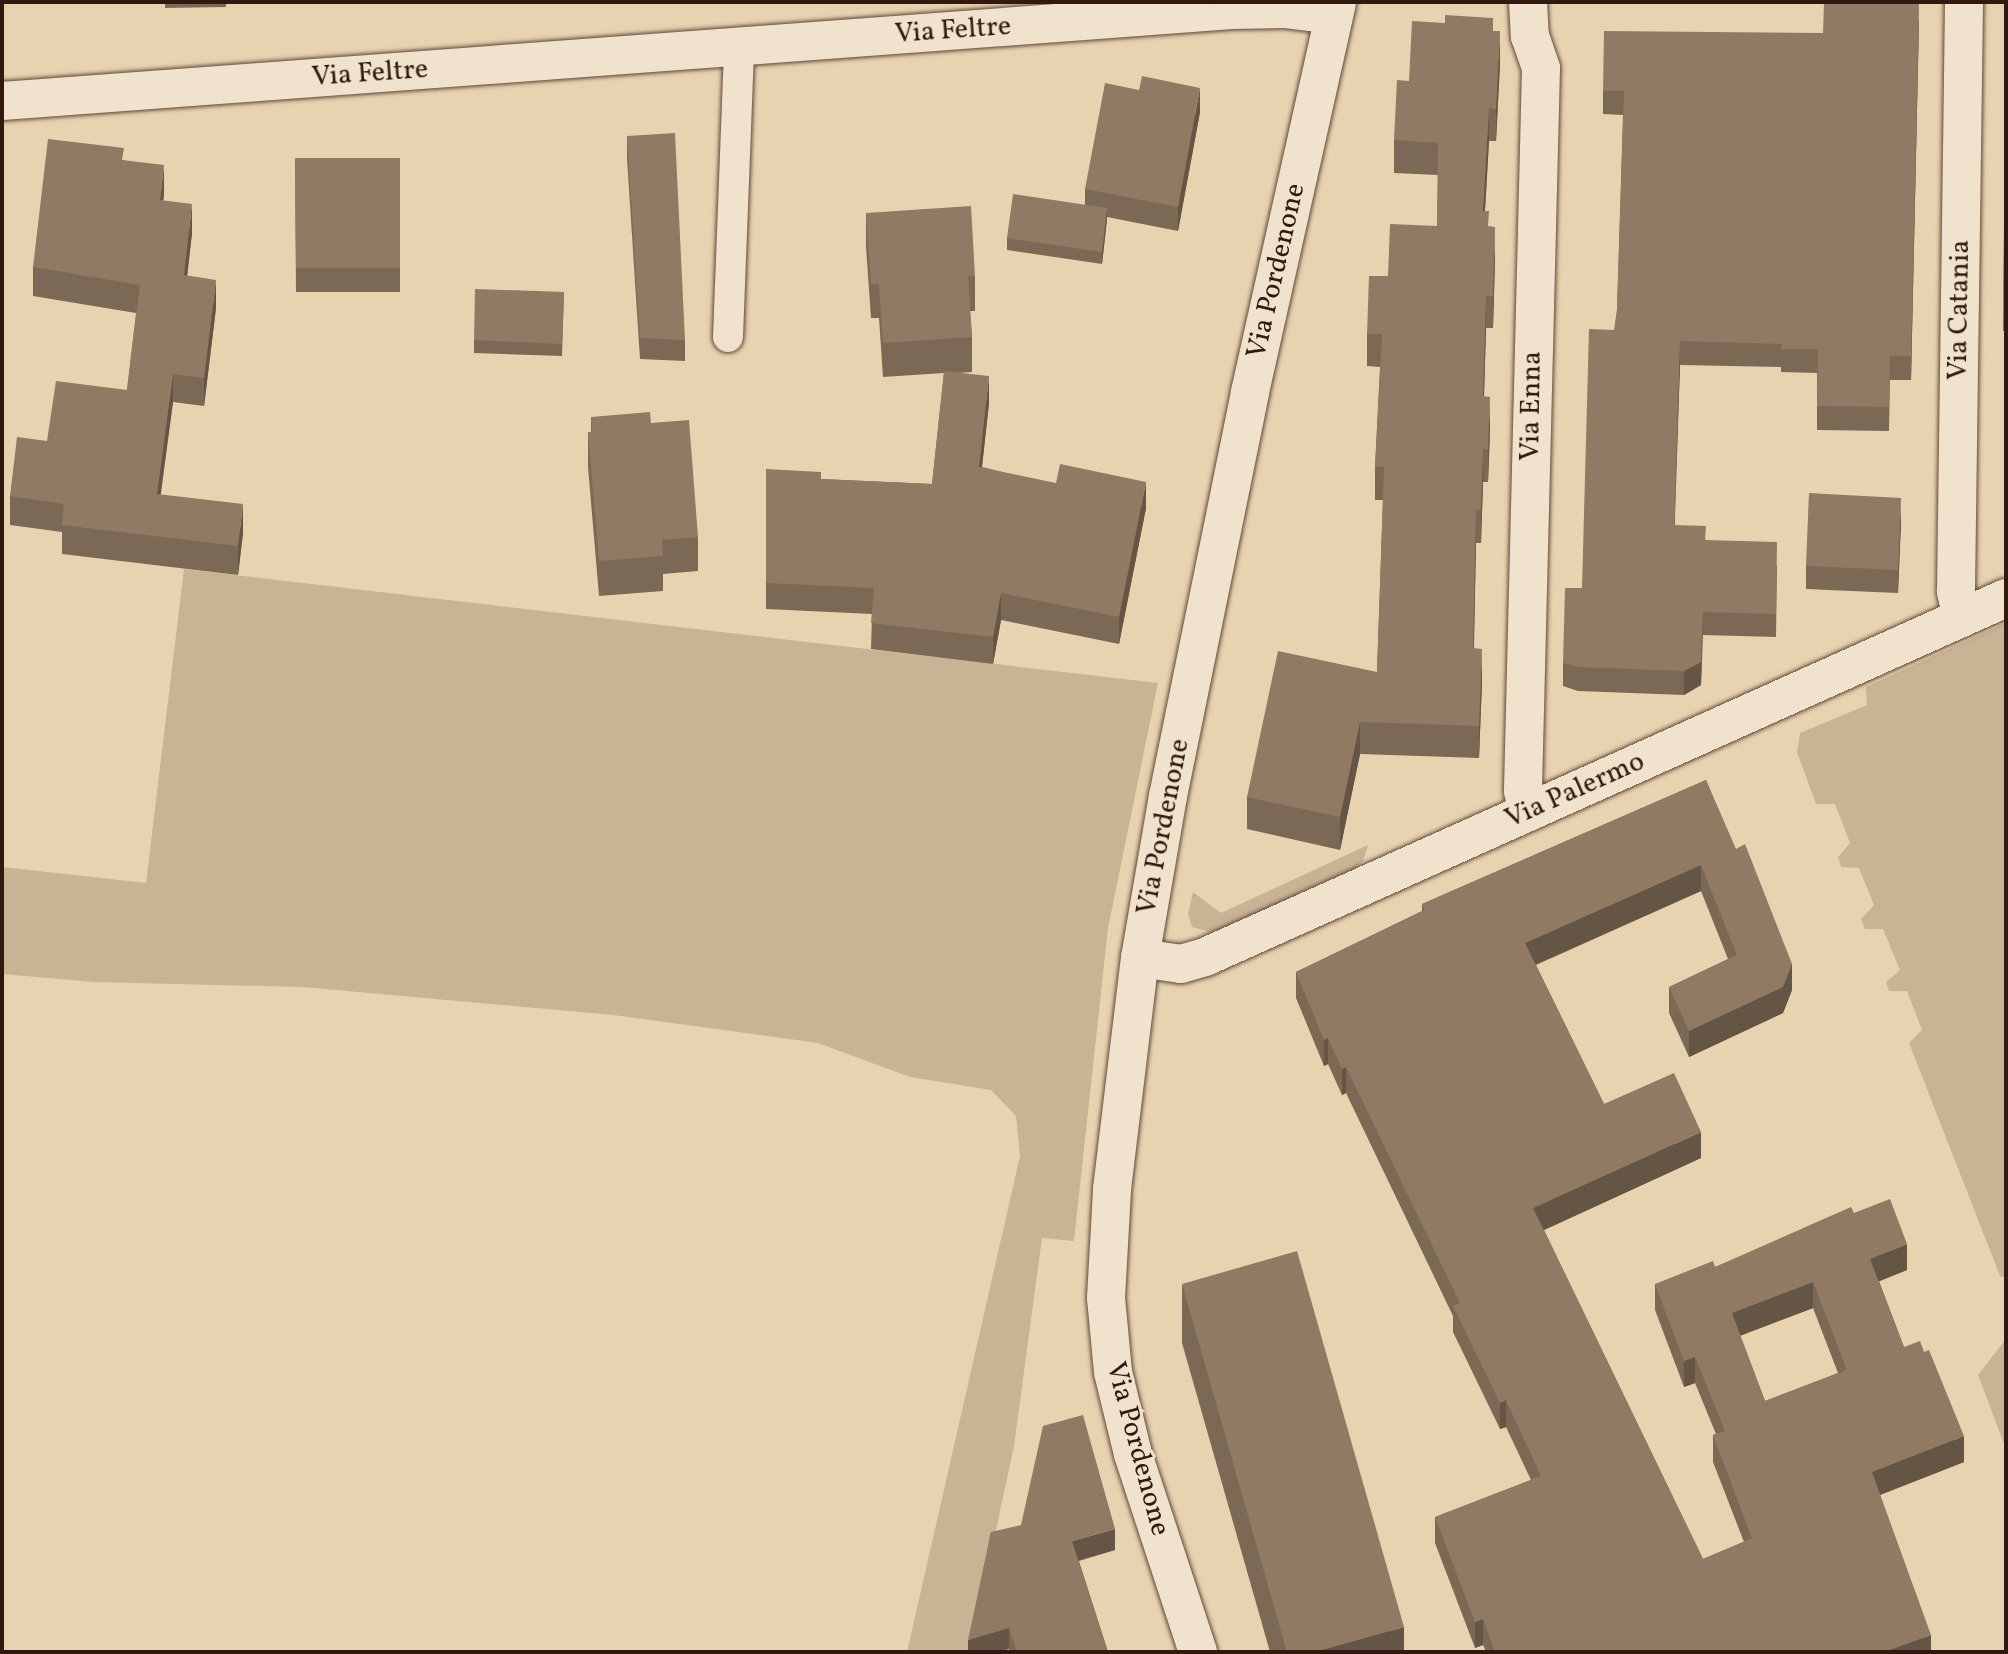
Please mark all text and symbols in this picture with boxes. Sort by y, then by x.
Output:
street label: Via Feltre [894,10,1012,52]
street label: Via Feltre [311,53,429,95]
street label: Via Pordenone [1241,180,1313,362]
street label: Via Catania [1942,239,1978,381]
street label: Via Enna [1514,351,1550,461]
street label: Via Pordenone [1130,736,1198,918]
street label: Via Palermo [1500,745,1650,837]
street label: Via Pordenone [1098,1358,1176,1540]

